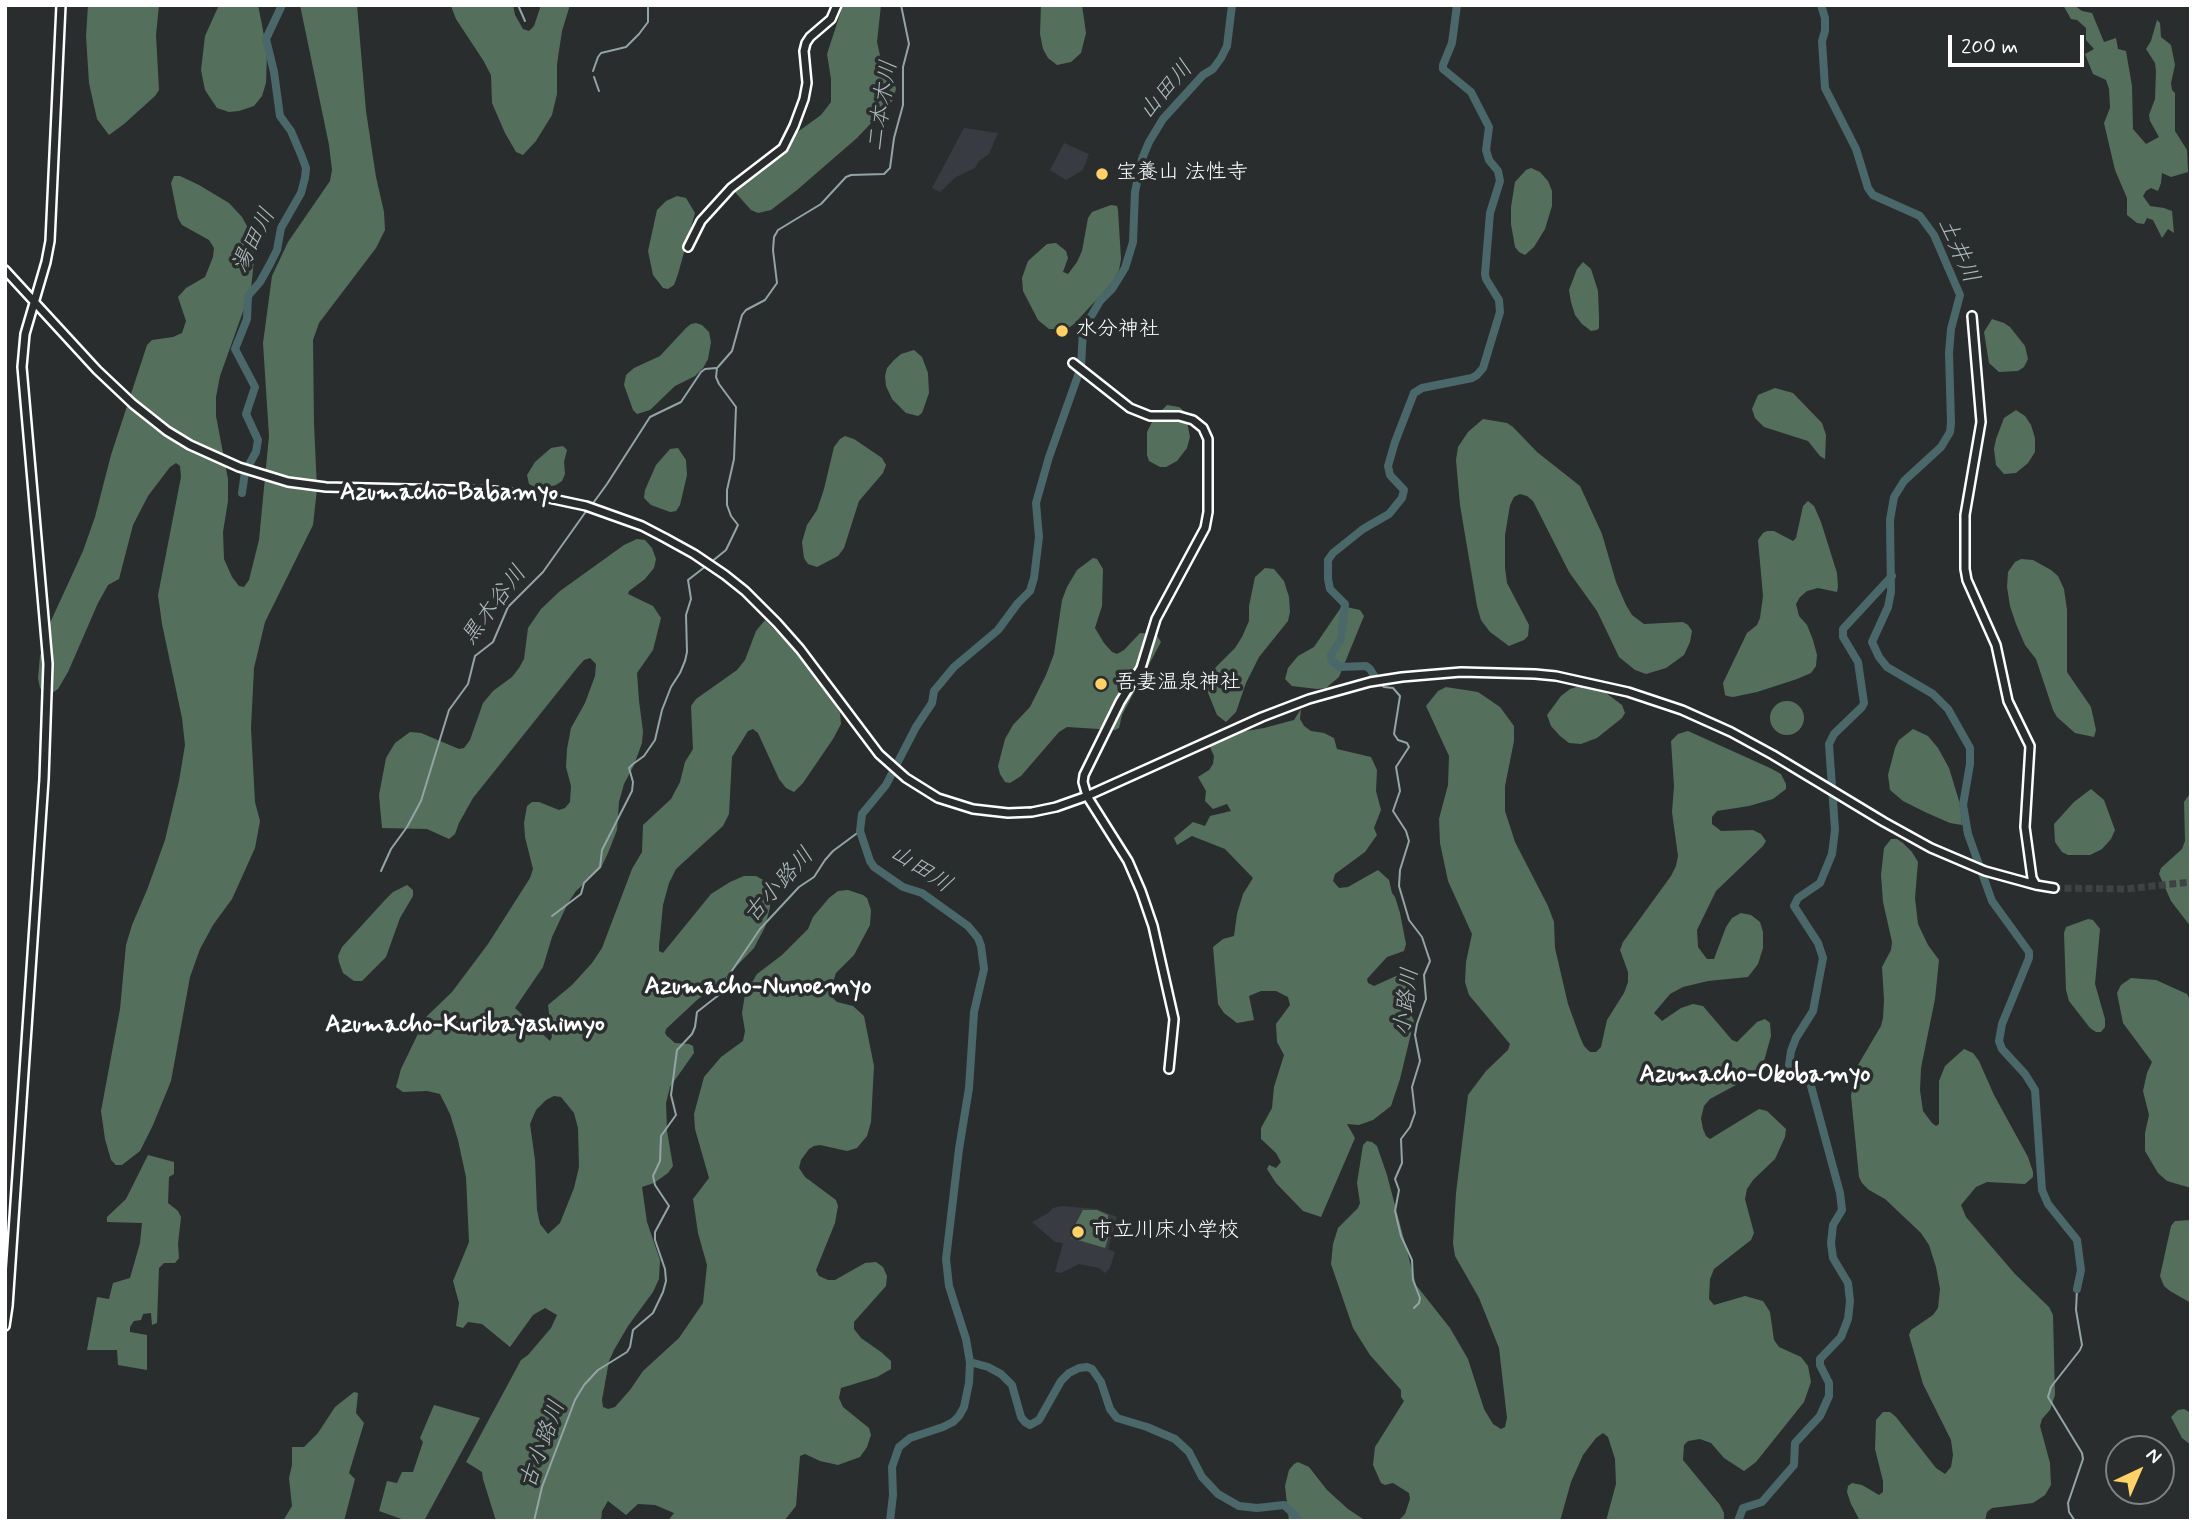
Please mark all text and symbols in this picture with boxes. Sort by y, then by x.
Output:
scale bar [1951,21,2088,65]
text: 200 m [1961,33,2018,61]
water label: 山田川 [1134,56,1200,126]
water label: 二本木川 [863,58,905,154]
place label: 宝養山 法性寺 [1116,161,1248,187]
marker: 宝養山 法性寺 [1094,166,1110,182]
water label: 湯田川 [227,204,283,278]
water label: 土井川 [1930,214,1984,288]
place label: 水分神社 [1076,318,1160,344]
marker: 水分神社 [1054,323,1070,339]
district label: Azumacho-Babamyo [340,480,558,508]
water label: 黒木谷川 [456,561,534,651]
place label: 吾妻温泉神社 [1115,671,1241,697]
marker: 吾妻温泉神社 [1093,676,1109,692]
water label: 山田川 [884,840,956,900]
water label: 古小路川 [739,843,821,929]
water label: 小路川 [1390,966,1426,1038]
district label: Azumacho-Nunoemyo [645,974,871,1002]
district label: Azumacho-Kuribayashimyo [325,1012,605,1040]
district label: Azumacho-Okobamyo [1639,1062,1871,1090]
place label: 市立川床小学校 [1092,1219,1239,1245]
marker: 市立川床小学校 [1070,1224,1086,1240]
water label: 古小路川 [515,1397,573,1493]
north arrow [2105,1435,2175,1505]
text: N [2140,1443,2167,1469]

